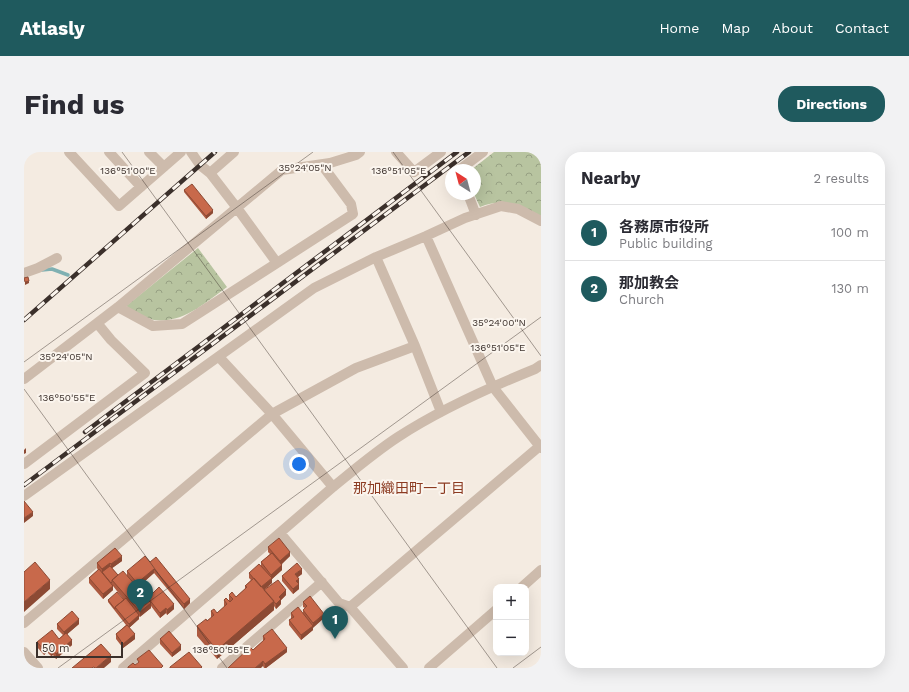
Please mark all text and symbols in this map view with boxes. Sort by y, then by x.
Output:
text: Atlasly [20,17,85,40]
text: Home [659,20,699,36]
text: Map [721,20,750,36]
text: About [772,20,813,36]
text: Contact [835,20,889,36]
button: Directions [778,86,885,122]
text: Find us [24,88,124,121]
text: 35°24'05"N [278,162,332,173]
north arrow [445,164,481,200]
text: 136°51'00"E [100,165,156,176]
text: 136°51'05"E [372,165,426,176]
text: Nearby [581,168,640,188]
text: 2 results [814,171,869,186]
text: 各務原市役所 [619,218,709,236]
text: 1 [591,225,597,240]
text: 100 m [831,225,869,240]
text: Public building [619,236,712,251]
text: 那加教会 [619,274,679,292]
text: 2 [590,281,598,296]
text: 130 m [831,281,869,296]
text: Church [619,292,664,307]
text: 35°24'00"N [472,317,526,328]
text: 136°51'05"E [471,342,525,353]
text: 35°24'05"N [39,351,93,362]
text: 136°50'55"E [39,392,95,403]
your location [289,454,309,474]
district label: 那加織田町一丁目 [353,480,465,496]
pin: 2 [127,579,153,612]
map controls [493,584,529,656]
button: + [493,584,529,620]
pin: 1 [322,606,348,639]
button: − [493,620,529,656]
scale bar [36,640,123,659]
text: 50 m [42,642,69,655]
text: 136°50'55"E [193,644,249,655]

